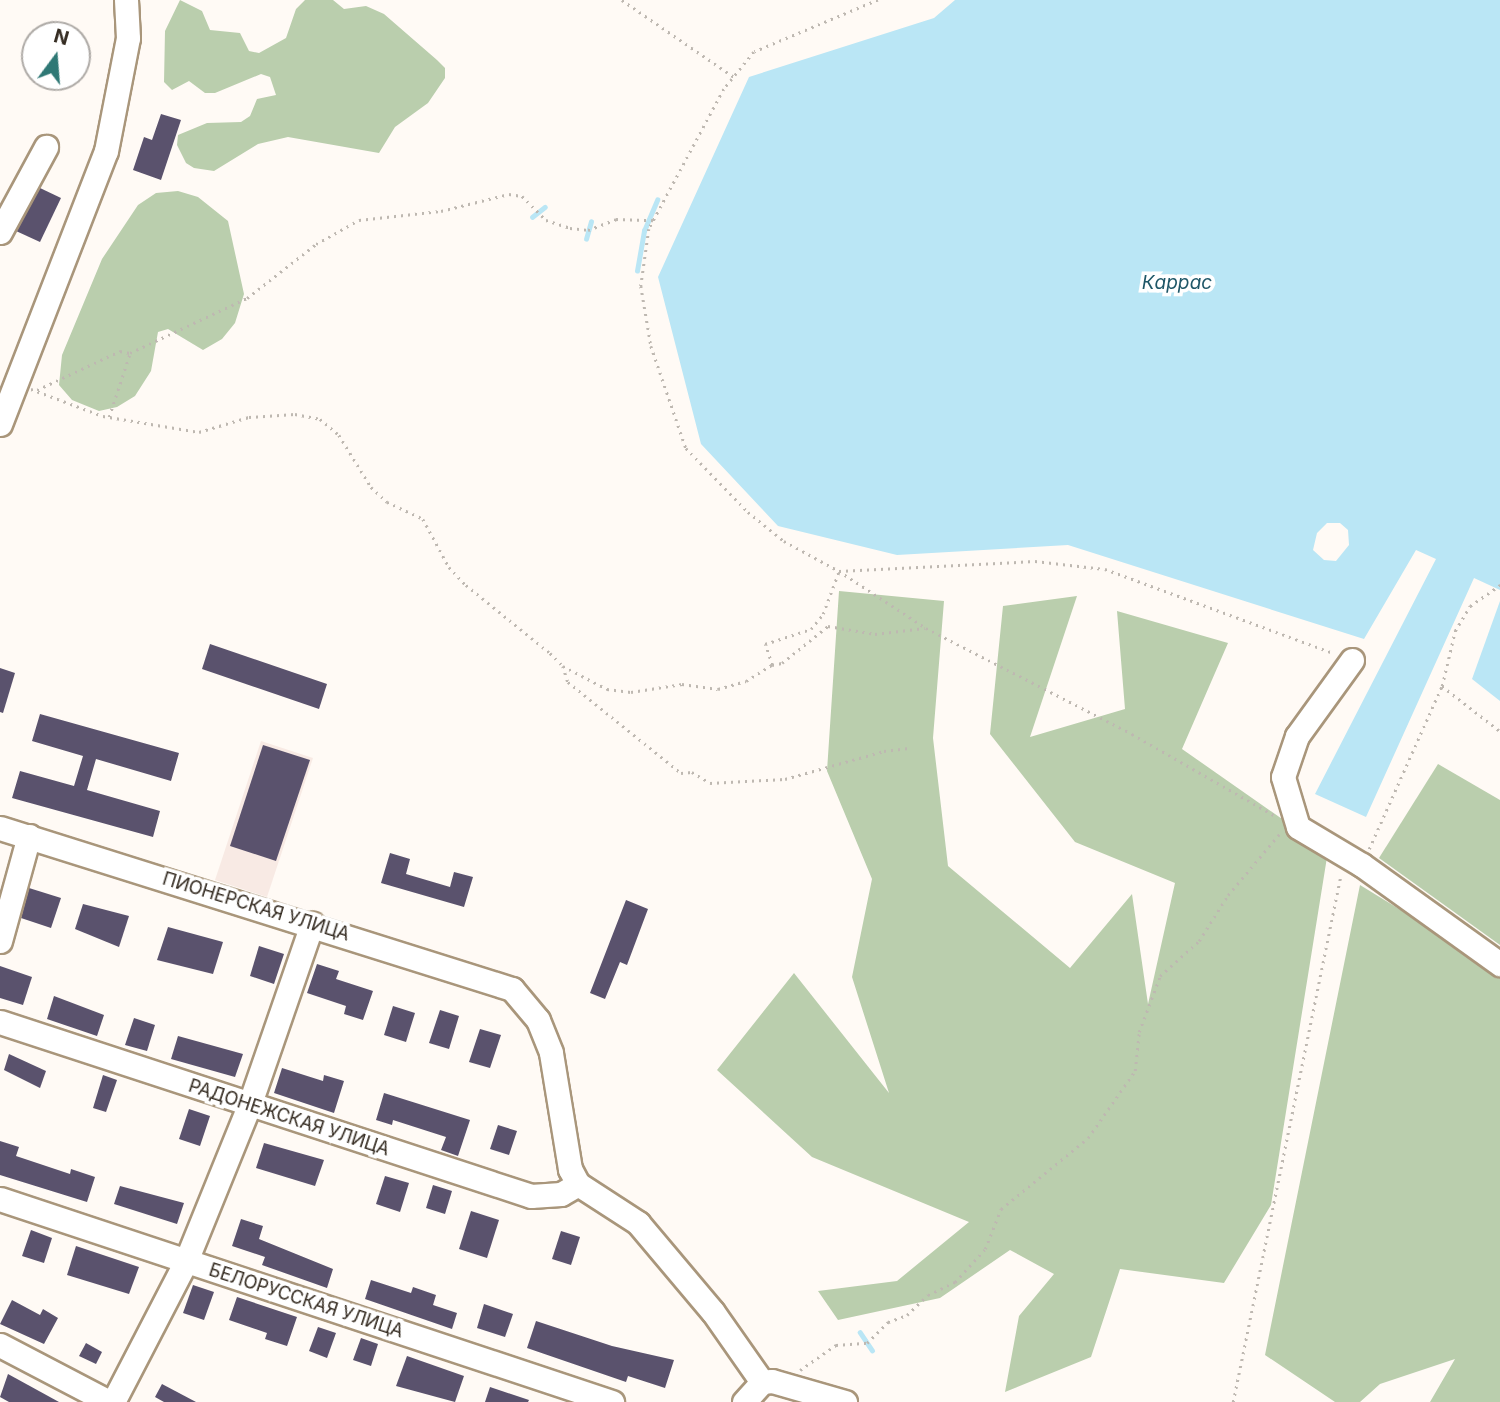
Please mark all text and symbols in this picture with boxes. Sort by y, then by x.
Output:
north arrow [21,21,91,91]
text: N [51,24,71,50]
water label: Каррас [1142,272,1212,294]
street label: ПИОНЕРСКАЯ УЛИЦА [160,868,352,946]
street label: РАДОНЕЖСКАЯ УЛИЦА [186,1075,392,1161]
street label: БЕЛОРУССКАЯ УЛИЦА [206,1259,406,1343]

